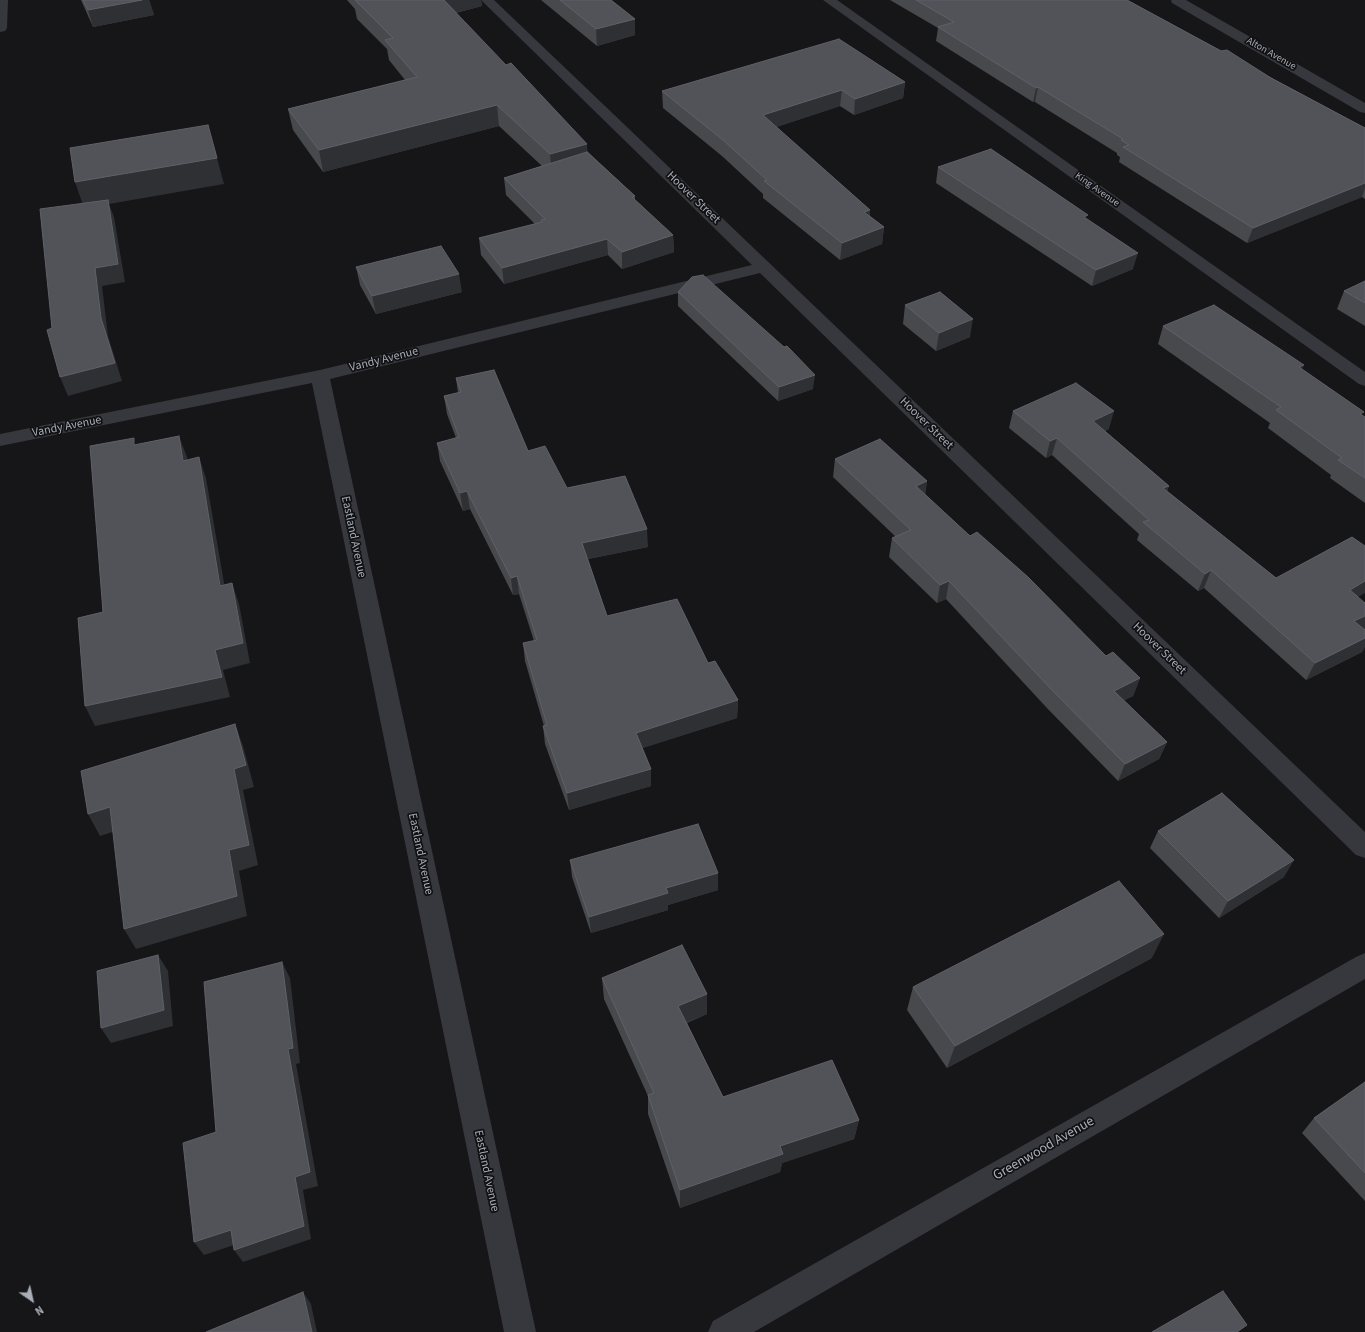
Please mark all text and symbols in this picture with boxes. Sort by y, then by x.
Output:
street label: Alton Avenue [1244,35,1298,73]
street label: Hoover Street [663,169,723,227]
street label: King Avenue [1072,170,1122,210]
street label: Vandy Avenue [348,345,420,375]
street label: Hoover Street [896,395,956,453]
street label: Vandy Avenue [31,413,103,441]
street label: Eastland Avenue [337,495,369,579]
street label: Hoover Street [1129,620,1189,678]
street label: Eastland Avenue [404,812,436,896]
street label: Greenwood Avenue [991,1113,1097,1185]
street label: Eastland Avenue [470,1129,502,1213]
north arrow [12,1280,52,1320]
text: N [32,1302,46,1319]

